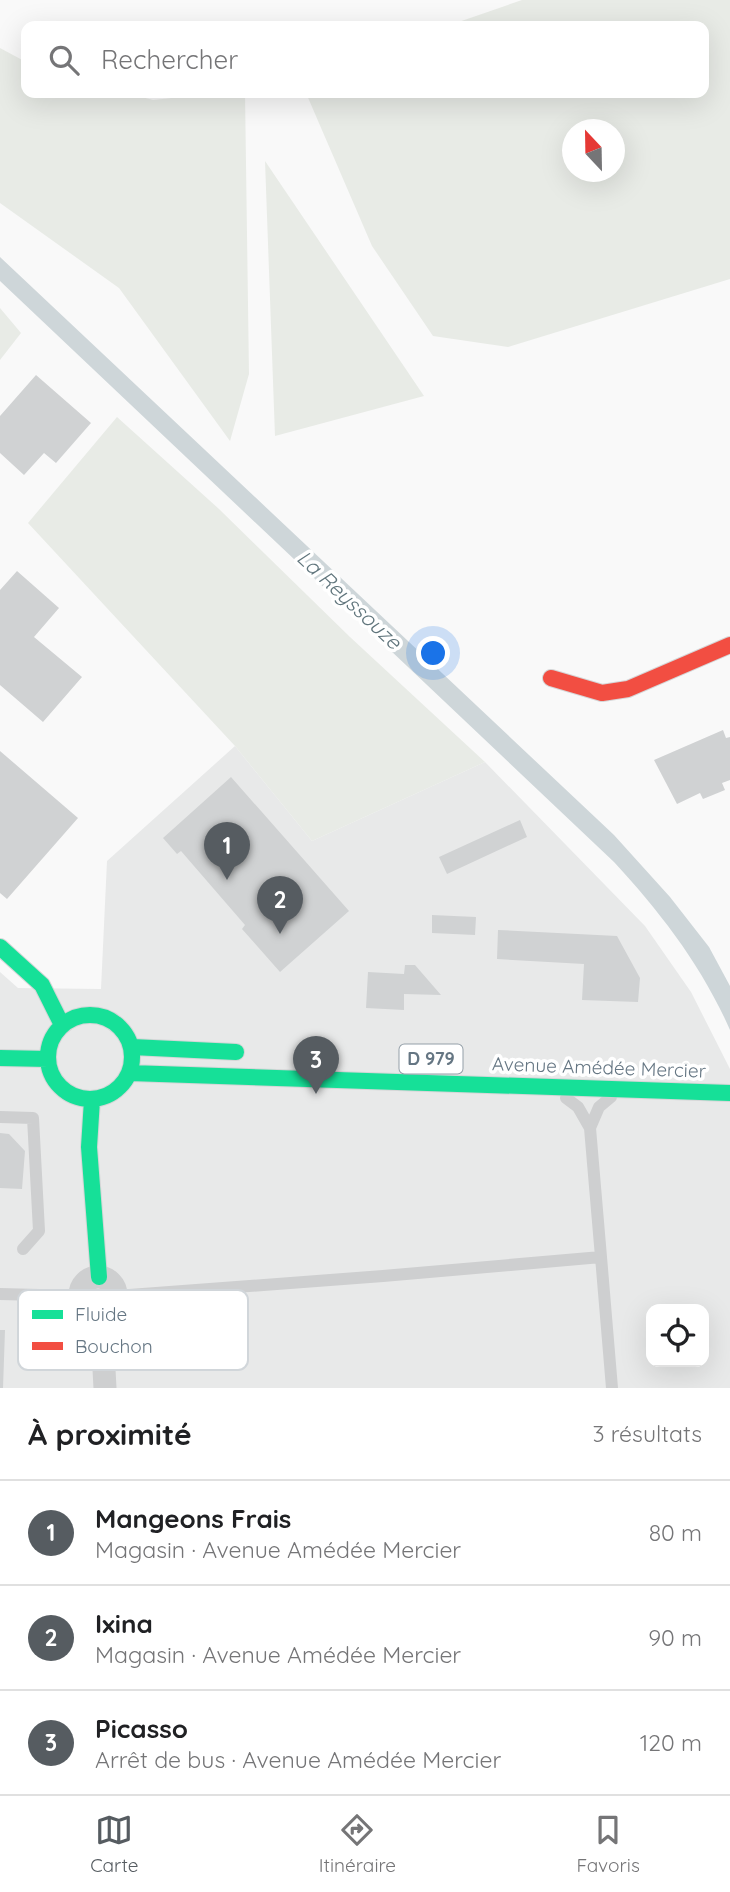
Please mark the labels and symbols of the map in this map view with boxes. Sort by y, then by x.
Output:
north arrow [562,119,625,182]
water label: La Reyssouze [292,544,408,655]
your location [416,636,450,670]
pin: 1 [204,822,250,880]
pin: 2 [257,876,303,934]
pin: 3 [293,1036,339,1094]
road number: D 979 [400,1044,462,1074]
street label: Avenue Amédée Mercier [492,1051,707,1083]
legend [18,1290,248,1370]
text: Fluide [75,1302,127,1326]
text: Bouchon [75,1334,153,1358]

